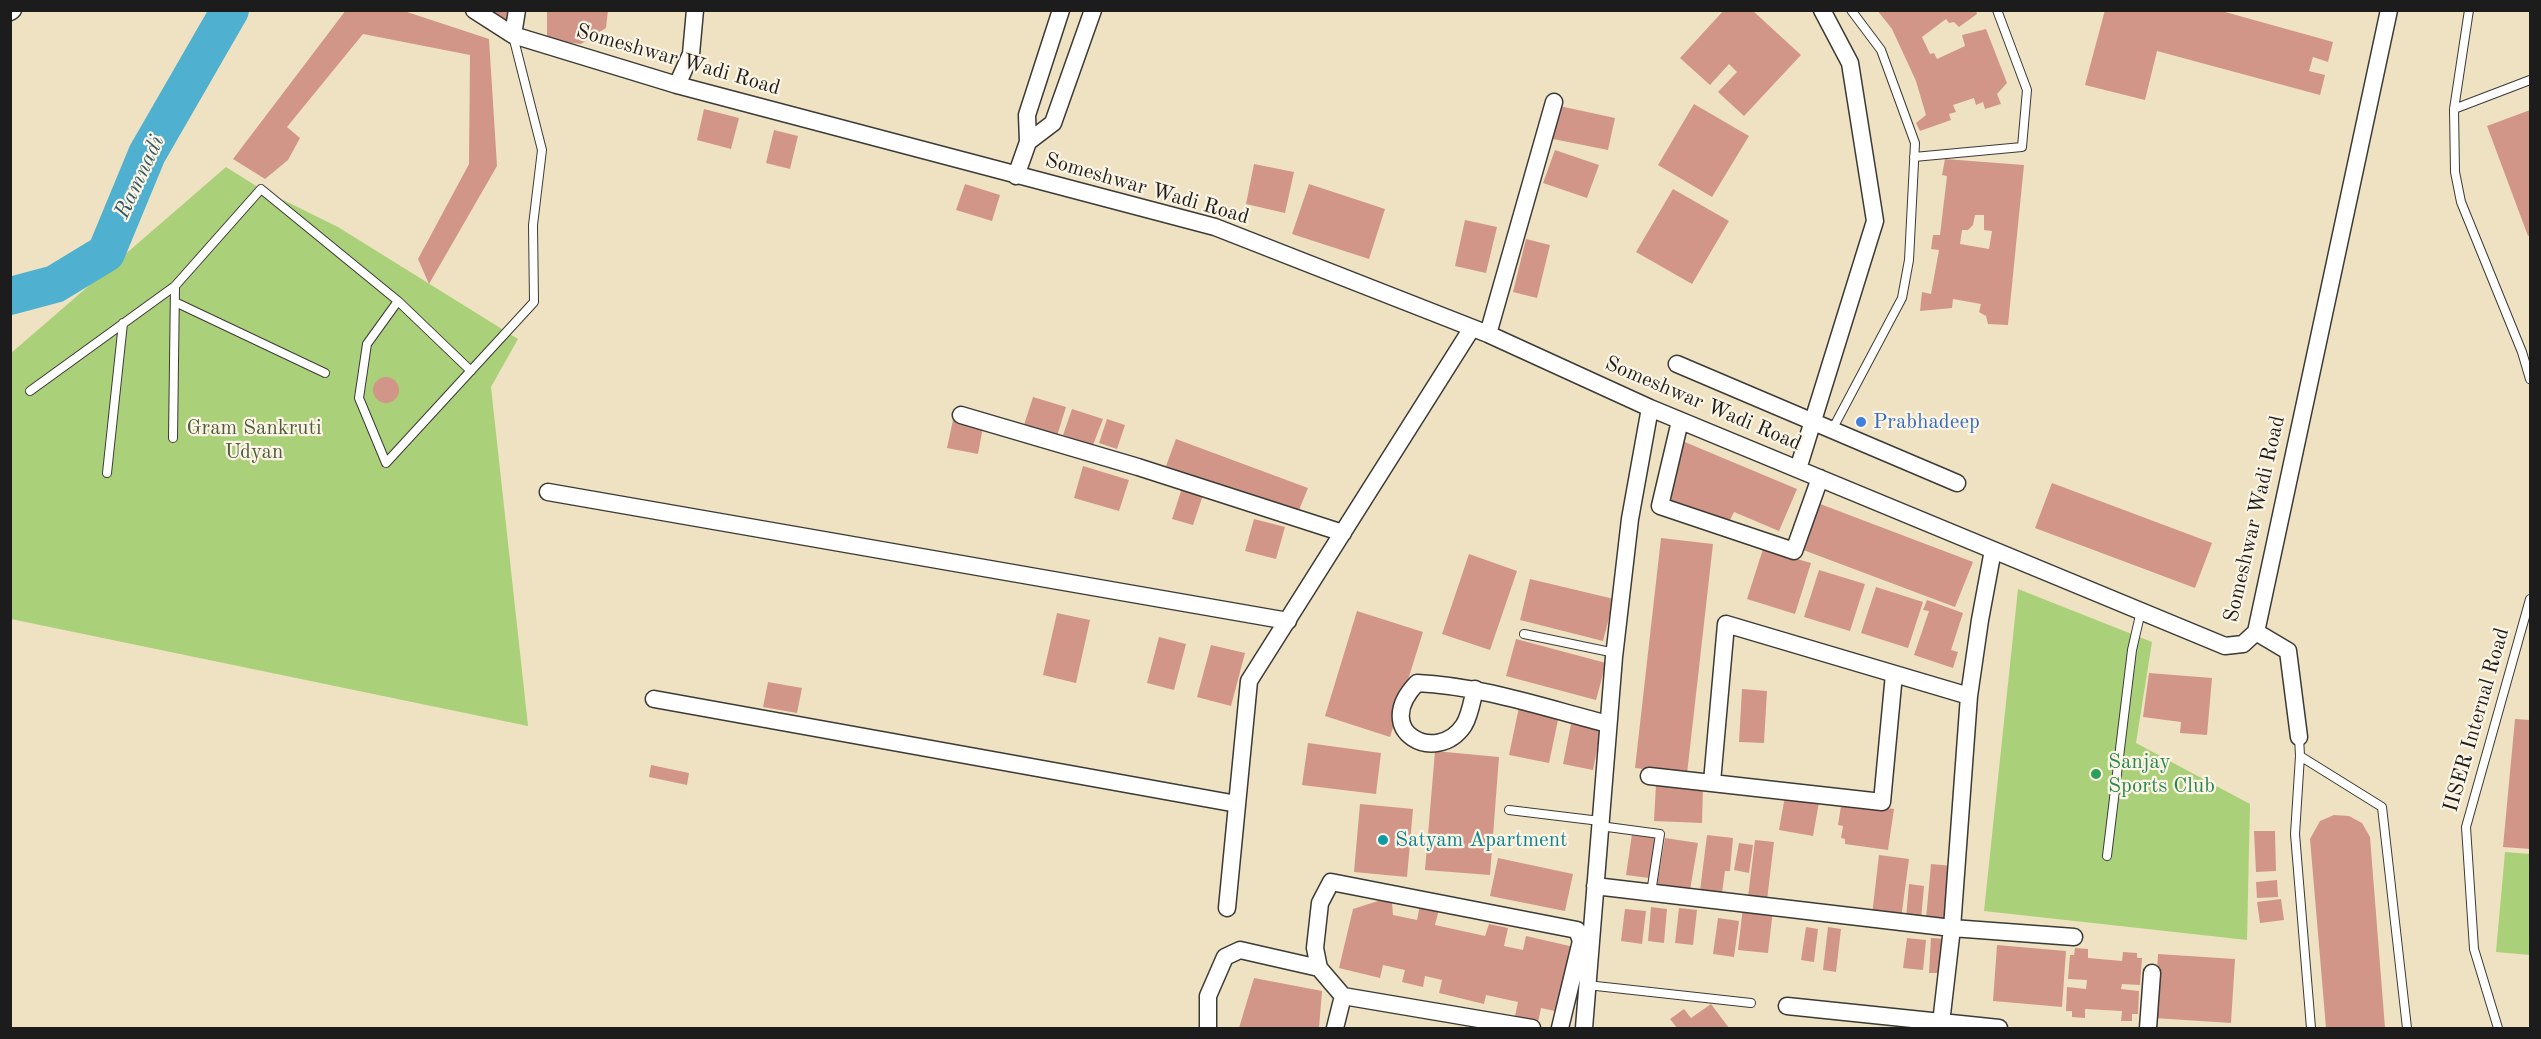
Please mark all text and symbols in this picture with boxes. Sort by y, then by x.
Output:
street label: Someshwar Wadi Road [573,19,783,101]
water label: Ramnadi [109,131,171,223]
street label: Someshwar Wadi Road [1042,148,1252,230]
street label: Someshwar Wadi Road [1601,351,1805,457]
place label: Prabhadeep [1873,409,1980,435]
street label: Someshwar Wadi Road [2219,413,2291,625]
park label: Gram Sankruti Udyan [186,415,322,465]
marker: Prabhadeep [1854,415,1868,429]
street label: IISER Internal Road [2439,625,2515,815]
place label: Sanjay Sports Club [2108,749,2215,799]
marker: Sanjay Sports Club [2089,767,2103,781]
place label: Satyam Apartment [1395,827,1567,853]
marker: Satyam Apartment [1376,833,1390,847]

